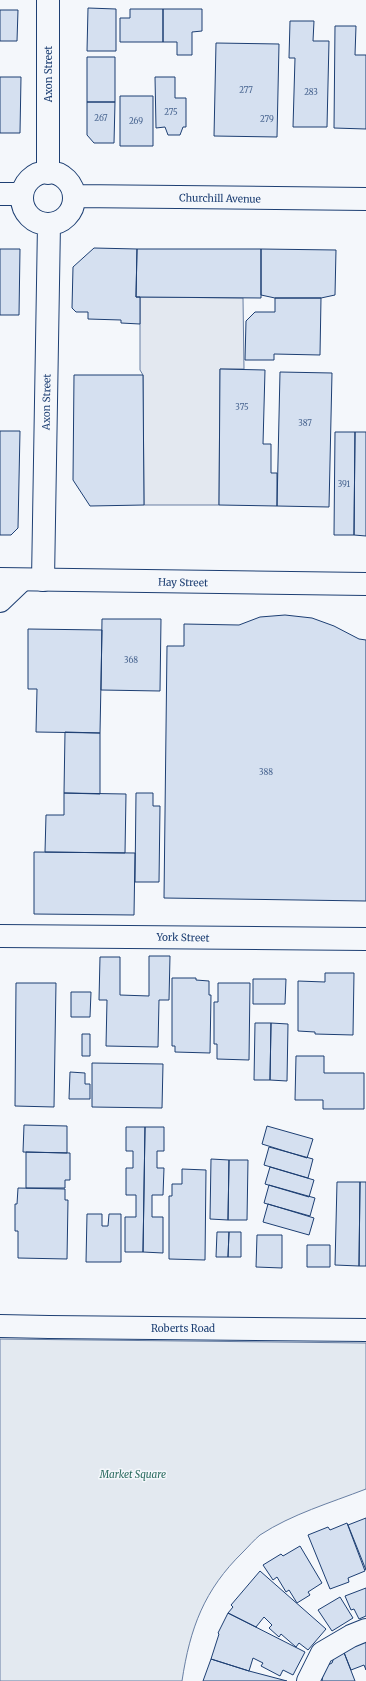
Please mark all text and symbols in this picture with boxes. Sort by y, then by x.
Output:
street label: Axon Street [42,46,55,103]
house number: 277 [239,85,253,95]
house number: 283 [304,87,318,97]
house number: 275 [164,107,178,117]
house number: 267 [94,113,108,123]
house number: 279 [260,114,274,124]
house number: 269 [129,116,143,126]
street label: Churchill Avenue [179,191,261,206]
street label: Axon Street [39,374,53,431]
house number: 375 [235,402,249,412]
house number: 387 [298,418,312,428]
house number: 391 [338,479,351,489]
street label: Hay Street [158,576,208,589]
house number: 368 [124,655,138,665]
house number: 388 [259,767,273,777]
street label: York Street [155,931,210,944]
street label: Roberts Road [151,1322,215,1335]
park label: Market Square [99,1468,166,1481]

